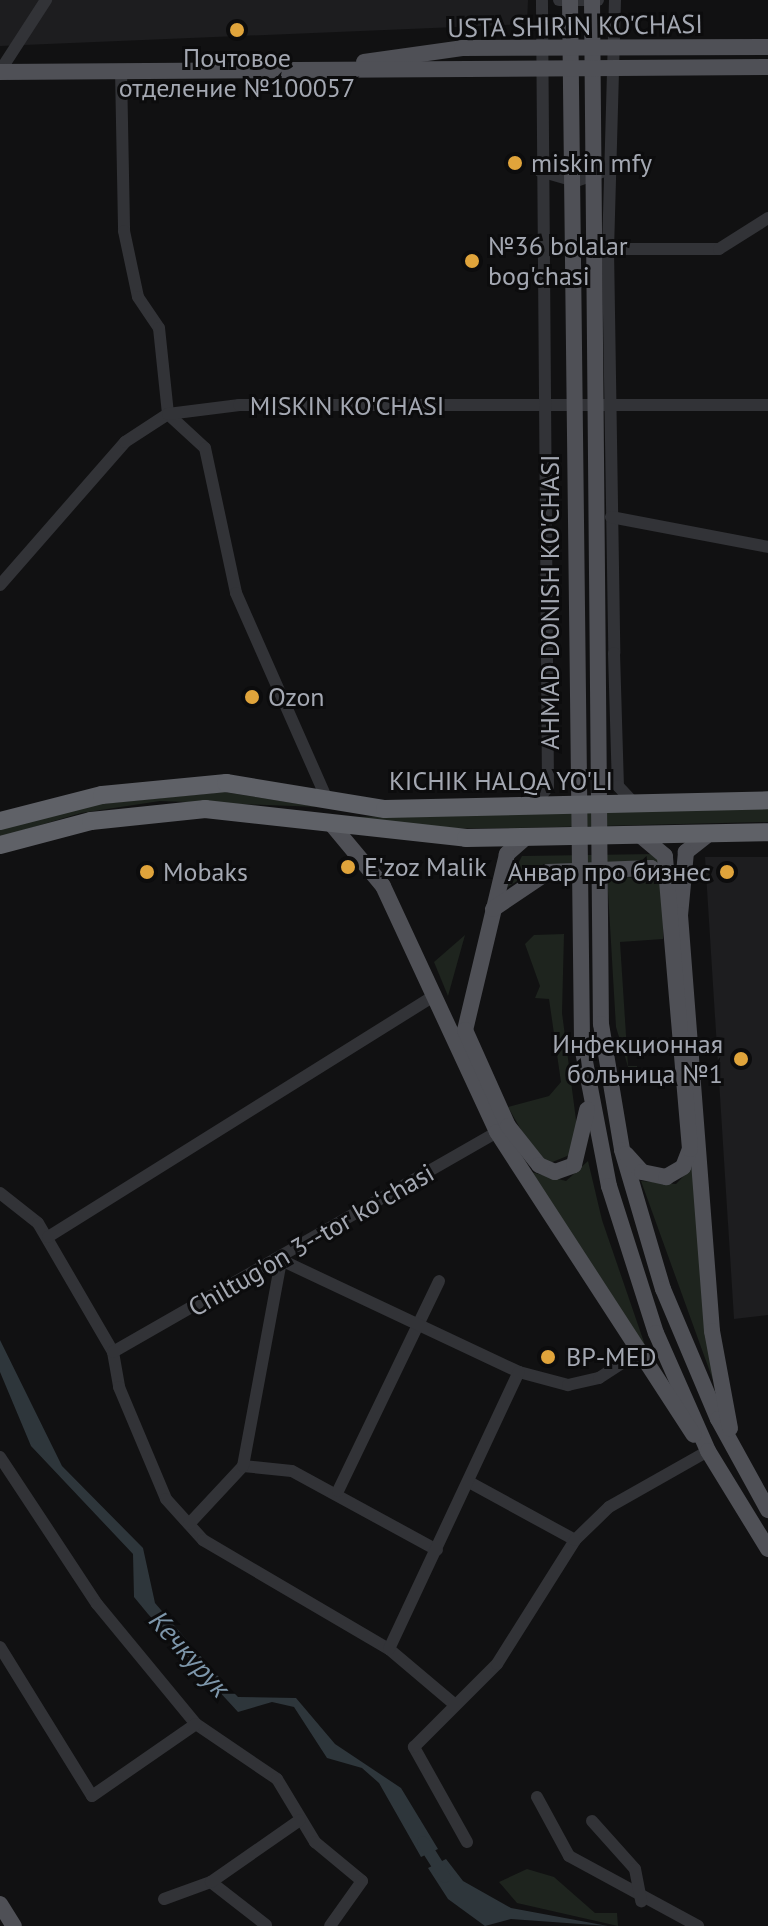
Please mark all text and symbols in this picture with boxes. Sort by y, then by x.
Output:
street label: USTA SHIRIN KO'CHASI [446,8,704,44]
marker: Почтовое отделение №100057 [228,21,246,39]
place label: Почтовое отделение №100057 [119,42,355,104]
place label: miskin mfy [531,147,652,179]
marker: miskin mfy [506,154,524,172]
place label: №36 bolalar bog'chasi [488,230,628,292]
marker: №36 bolalar bog'chasi [463,252,481,270]
street label: MISKIN KO'CHASI [250,390,444,422]
street label: AHMAD DONISH KO'CHASI [534,454,566,750]
place label: Ozon [268,681,325,713]
marker: Ozon [243,688,261,706]
street label: KICHIK HALQA YO'LI [388,765,614,797]
place label: E'zoz Malik [364,851,487,883]
place label: Mobaks [163,856,248,888]
place label: Анвар про бизнес [508,856,711,888]
marker: E'zoz Malik [339,858,357,876]
marker: Mobaks [138,863,156,881]
marker: Анвар про бизнес [718,863,736,881]
place label: Инфекционная больница №1 [552,1028,723,1090]
marker: Инфекционная больница №1 [730,1048,752,1070]
street label: Chiltug'on 3--tor koʻchasi [183,1157,439,1323]
place label: BP-MED [566,1341,657,1373]
marker: BP-MED [537,1346,559,1368]
water label: Кечкурук [142,1604,238,1704]

